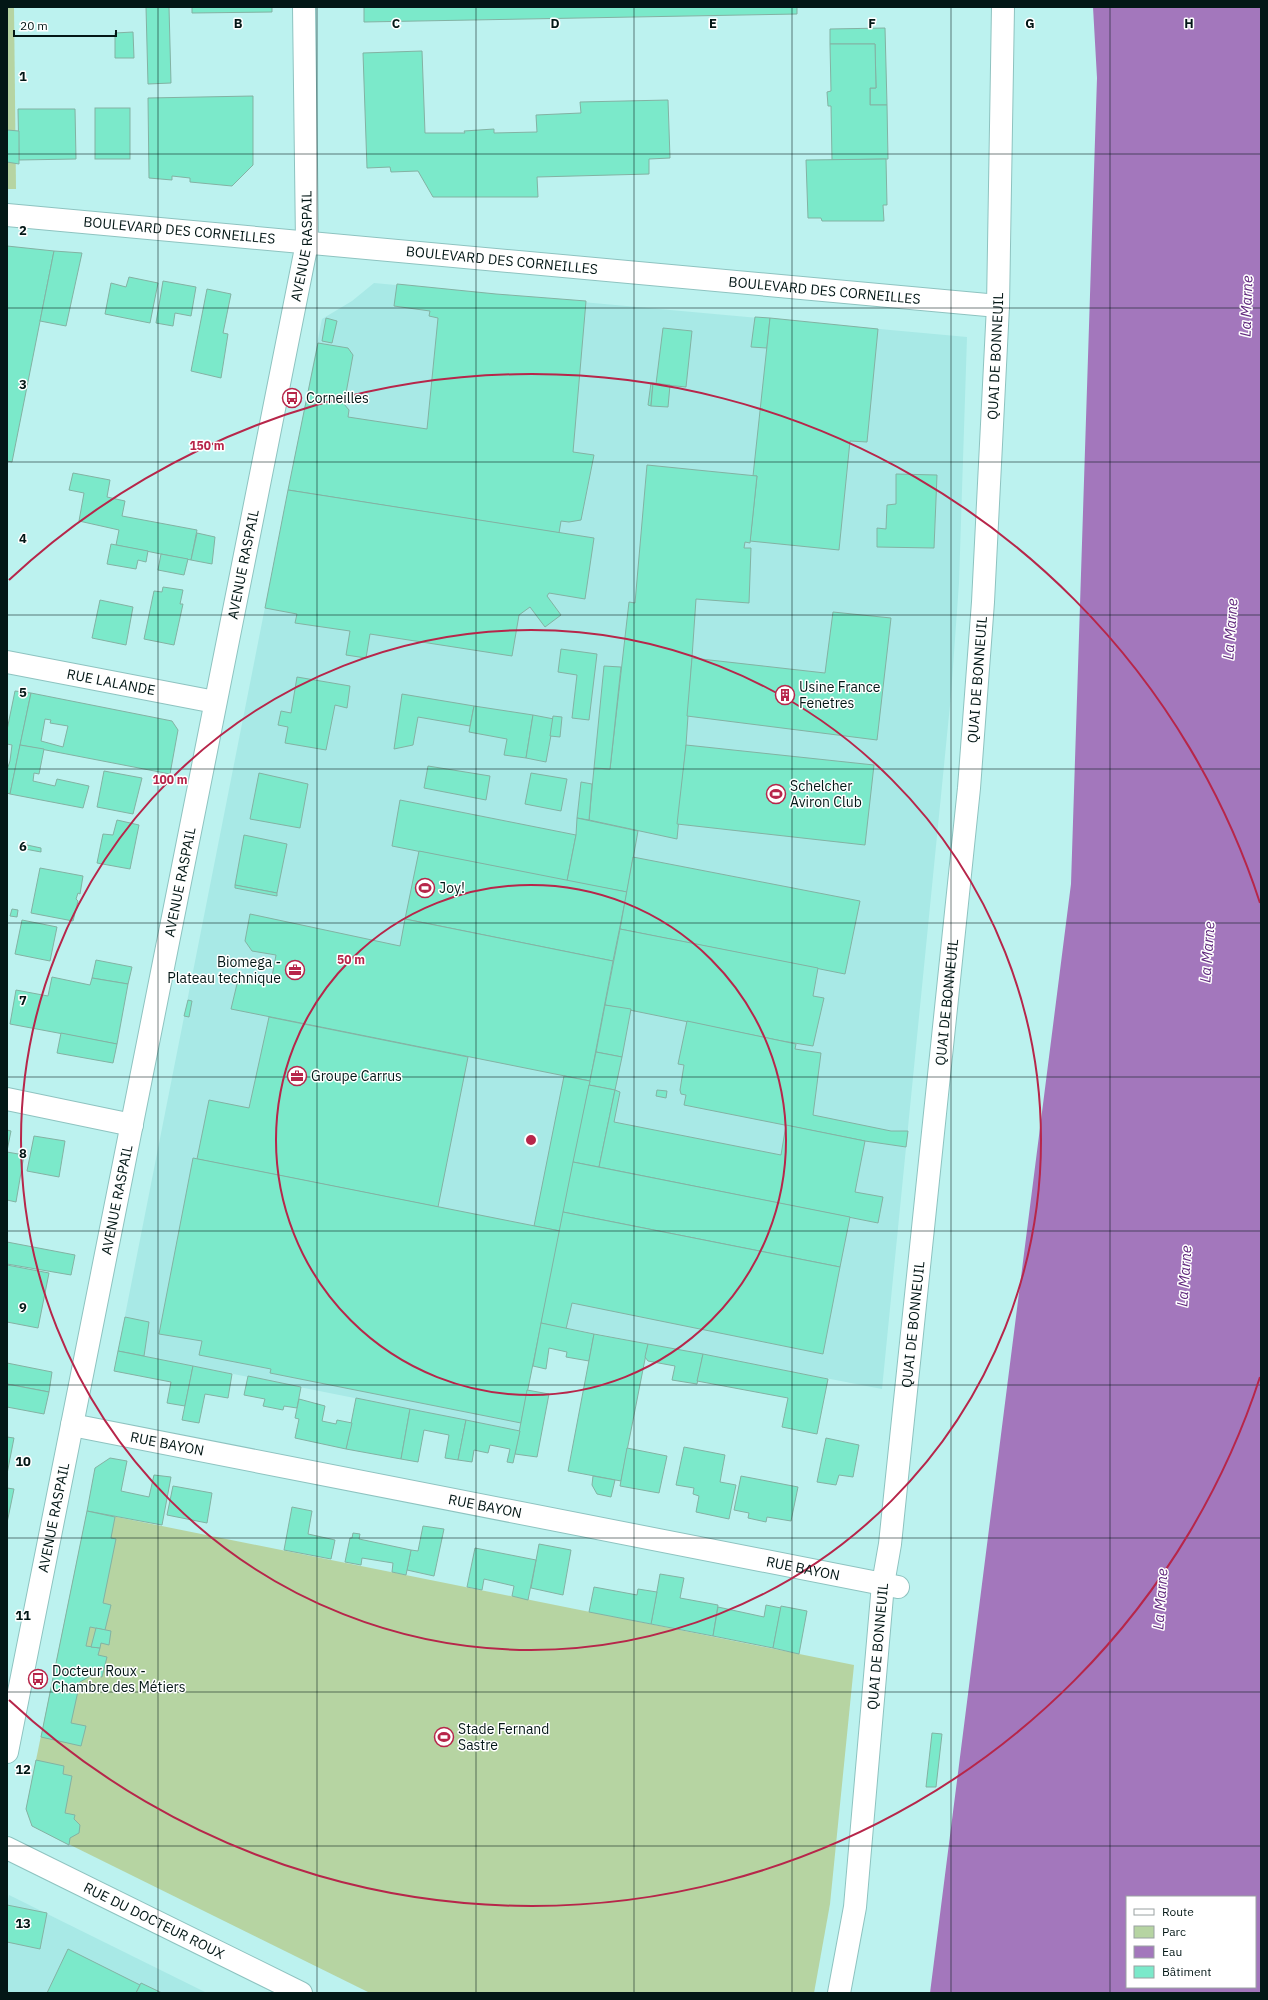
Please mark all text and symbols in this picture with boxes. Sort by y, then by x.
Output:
scale bar [14,12,116,38]
text: B [234,15,243,32]
text: C [392,15,401,32]
text: D [550,15,560,32]
text: E [709,15,717,32]
text: F [868,15,876,32]
text: G [1025,15,1035,32]
text: H [1184,15,1194,32]
text: 20 m [20,18,48,33]
text: 1 [19,68,27,85]
street label: AVENUE RASPAIL [287,191,316,303]
street label: BOULEVARD DES CORNEILLES [83,213,276,248]
text: 2 [19,222,27,239]
street label: BOULEVARD DES CORNEILLES [405,242,599,278]
street label: BOULEVARD DES CORNEILLES [728,273,921,308]
water label: La Marne [1235,275,1257,337]
street label: QUAI DE BONNEUIL [983,293,1007,420]
text: 3 [19,376,27,393]
bus stop icon: Corneilles [281,387,303,409]
place label: Corneilles [306,389,369,407]
text: 150 m [189,438,225,453]
street label: AVENUE RASPAIL [223,508,263,621]
text: 4 [19,530,27,547]
water label: La Marne [1218,597,1242,660]
street label: QUAI DE BONNEUIL [963,616,991,744]
street label: RUE LALANDE [65,665,157,699]
place label: Usine France Fenetres [799,678,881,712]
text: 5 [19,684,27,701]
building icon: Usine France Fenetres [774,684,796,706]
text: 100 m [152,772,188,787]
place label: Schelcher Aviron Club [790,777,862,811]
sports icon: Schelcher Aviron Club [765,783,787,805]
street label: AVENUE RASPAIL [160,826,200,938]
text: 6 [19,838,27,855]
sports icon: Joy! [414,877,436,899]
place label: Joy! [439,879,465,897]
water label: La Marne [1195,920,1219,983]
street label: QUAI DE BONNEUIL [931,938,962,1066]
text: 50 m [337,952,365,967]
place label: Biomega - Plateau technique [167,953,281,987]
office icon: Biomega - Plateau technique [284,959,306,981]
text: 7 [19,992,27,1009]
office icon: Groupe Carrus [286,1065,308,1087]
place label: Groupe Carrus [311,1067,402,1085]
centre of rings [524,1133,538,1147]
street label: AVENUE RASPAIL [97,1143,136,1256]
text: 8 [19,1145,27,1162]
water label: La Marne [1172,1244,1196,1307]
street label: QUAI DE BONNEUIL [897,1260,929,1389]
text: 9 [19,1299,27,1316]
street label: RUE BAYON [129,1428,206,1460]
text: 10 [15,1453,31,1470]
street label: AVENUE RASPAIL [34,1461,73,1574]
street label: RUE BAYON [447,1490,524,1522]
street label: RUE BAYON [765,1552,841,1584]
water label: La Marne [1148,1567,1172,1630]
street label: QUAI DE BONNEUIL [863,1582,892,1711]
text: 11 [15,1607,31,1624]
place label: Docteur Roux - Chambre des Métiers [52,1662,186,1696]
bus stop icon: Docteur Roux - Chambre des Métiers [27,1668,49,1690]
place label: Stade Fernand Sastre [458,1720,549,1754]
sports icon: Stade Fernand Sastre [433,1726,455,1748]
text: 12 [15,1761,31,1778]
street label: RUE DU DOCTEUR ROUX [81,1878,228,1963]
legend [1126,1896,1256,1988]
text: Route [1162,1904,1194,1919]
text: 13 [15,1915,31,1932]
text: Parc [1162,1924,1186,1939]
text: Eau [1162,1944,1182,1959]
text: Bâtiment [1162,1964,1212,1979]

